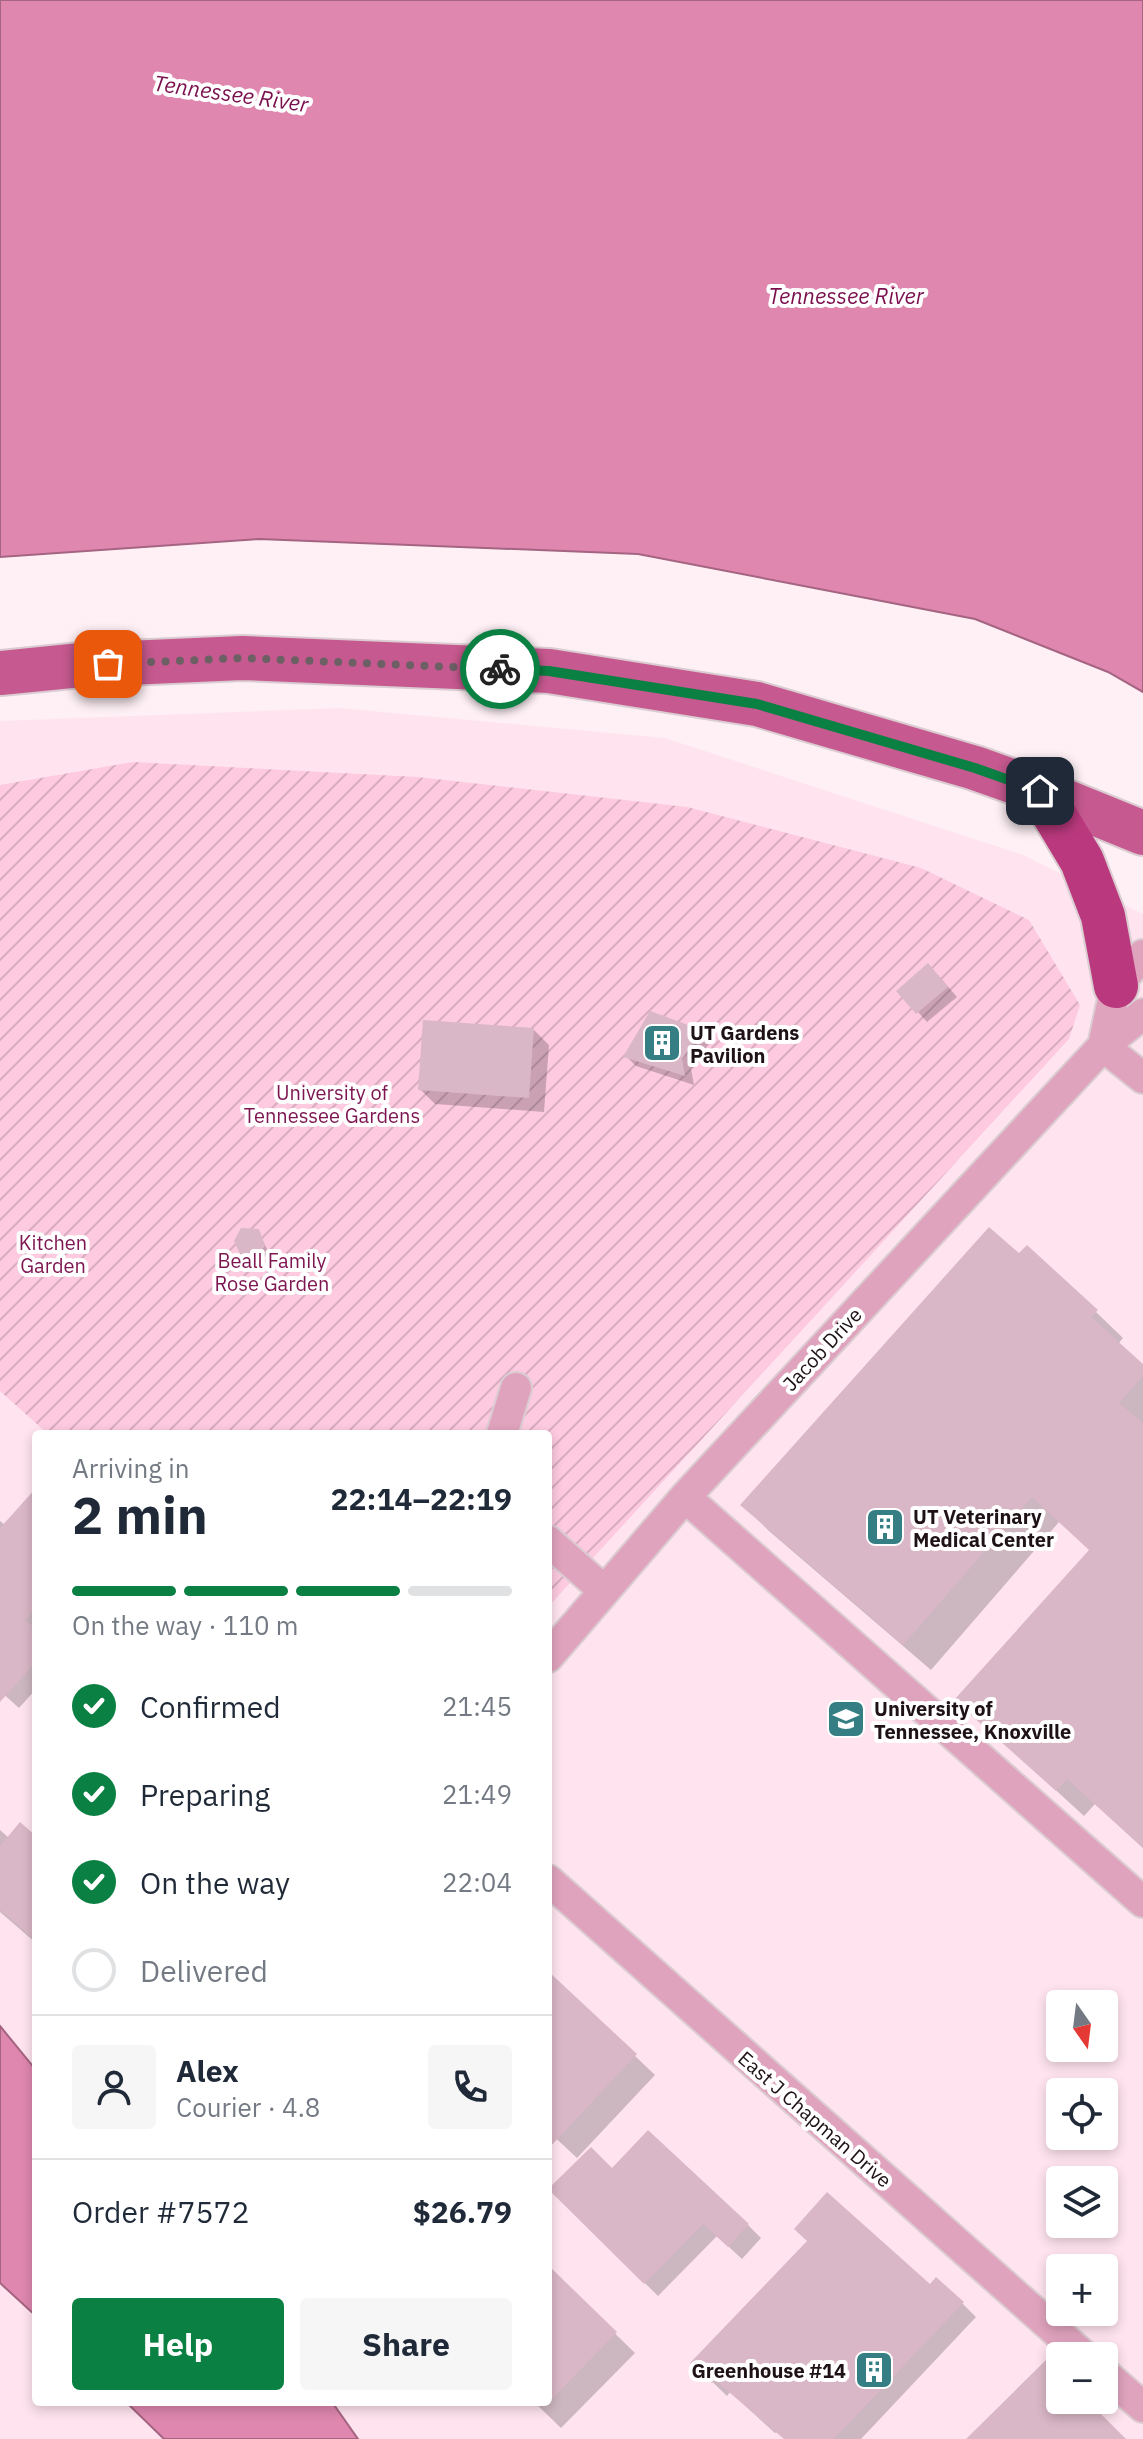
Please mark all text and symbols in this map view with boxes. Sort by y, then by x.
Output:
water label: Tennessee River [152,68,311,118]
water label: Tennessee River [768,281,925,310]
courier [460,629,540,709]
pin [74,630,142,698]
icon: bag [86,642,130,686]
icon: bike [478,647,522,691]
pin [1006,757,1074,825]
icon: home [1018,769,1062,813]
place label: UT Gardens Pavilion [690,1019,799,1069]
building icon: UT Gardens Pavilion [641,1022,683,1064]
park label: University of Tennessee Gardens [244,1079,420,1129]
park label: Kitchen Garden [19,1229,87,1279]
park label: Beall Family Rose Garden [215,1247,329,1297]
street label: Jacob Drive [776,1301,868,1397]
text: Arriving in [72,1451,189,1485]
text: 22:14–22:19 [331,1479,512,1518]
text: 2 min [72,1481,208,1548]
place label: UT Veterinary Medical Center [913,1503,1054,1553]
building icon: UT Veterinary Medical Center [864,1506,906,1548]
text: On the way · 110 m [72,1608,298,1642]
icon: check [72,1684,116,1728]
text: Confirmed [140,1687,281,1726]
text: 21:45 [442,1689,512,1723]
place label: University of Tennessee, Knoxville [874,1695,1071,1745]
school or university icon: University of Tennessee, Knoxville [825,1698,867,1740]
icon: check [72,1772,116,1816]
text: Preparing [140,1775,270,1814]
text: 21:49 [442,1777,512,1811]
icon: check [72,1860,116,1904]
text: On the way [140,1863,290,1902]
text: 22:04 [442,1865,512,1899]
text: Delivered [140,1951,268,1990]
north arrow [1046,1990,1118,2062]
map controls [1046,1990,1118,2414]
button: person [72,2045,156,2129]
button: phone [428,2045,512,2129]
street label: East J Chapman Drive [732,2045,898,2193]
text: Alex [176,2051,239,2090]
button: locate [1046,2078,1118,2150]
text: Courier · 4.8 [176,2090,320,2124]
button: layers [1046,2166,1118,2238]
text: Order #7572 [72,2192,249,2231]
text: $26.79 [413,2192,512,2231]
button: + [1046,2254,1118,2326]
button: Help [72,2298,284,2390]
button: Share [300,2298,512,2390]
button: − [1046,2342,1118,2414]
building icon: Greenhouse #14 [853,2349,895,2391]
place label: Greenhouse #14 [691,2357,846,2384]

